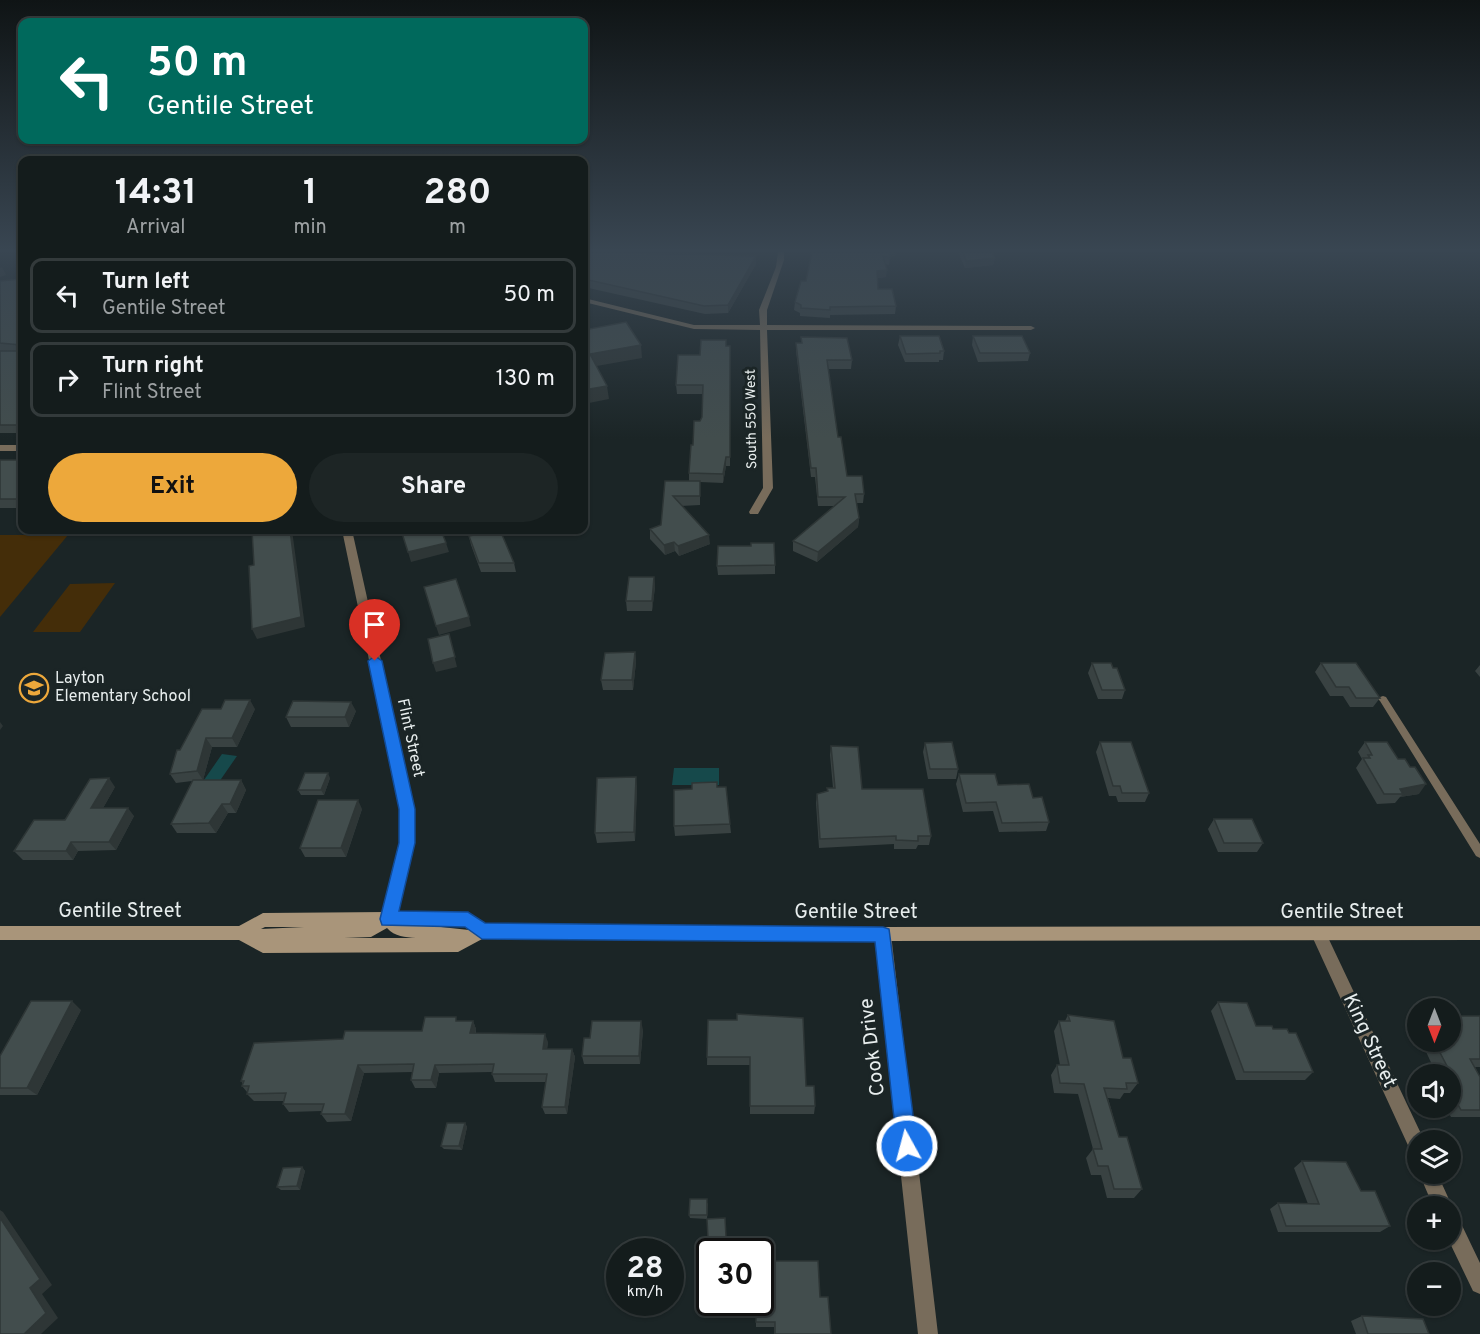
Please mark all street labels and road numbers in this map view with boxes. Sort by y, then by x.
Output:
street label: South 550 West [743,369,761,469]
street label: Flint Street [392,697,428,779]
street label: Gentile Street [58,899,182,925]
street label: Gentile Street [794,900,918,926]
street label: Gentile Street [1280,900,1404,926]
street label: King Street [1336,990,1402,1092]
street label: Cook Drive [854,997,892,1097]

